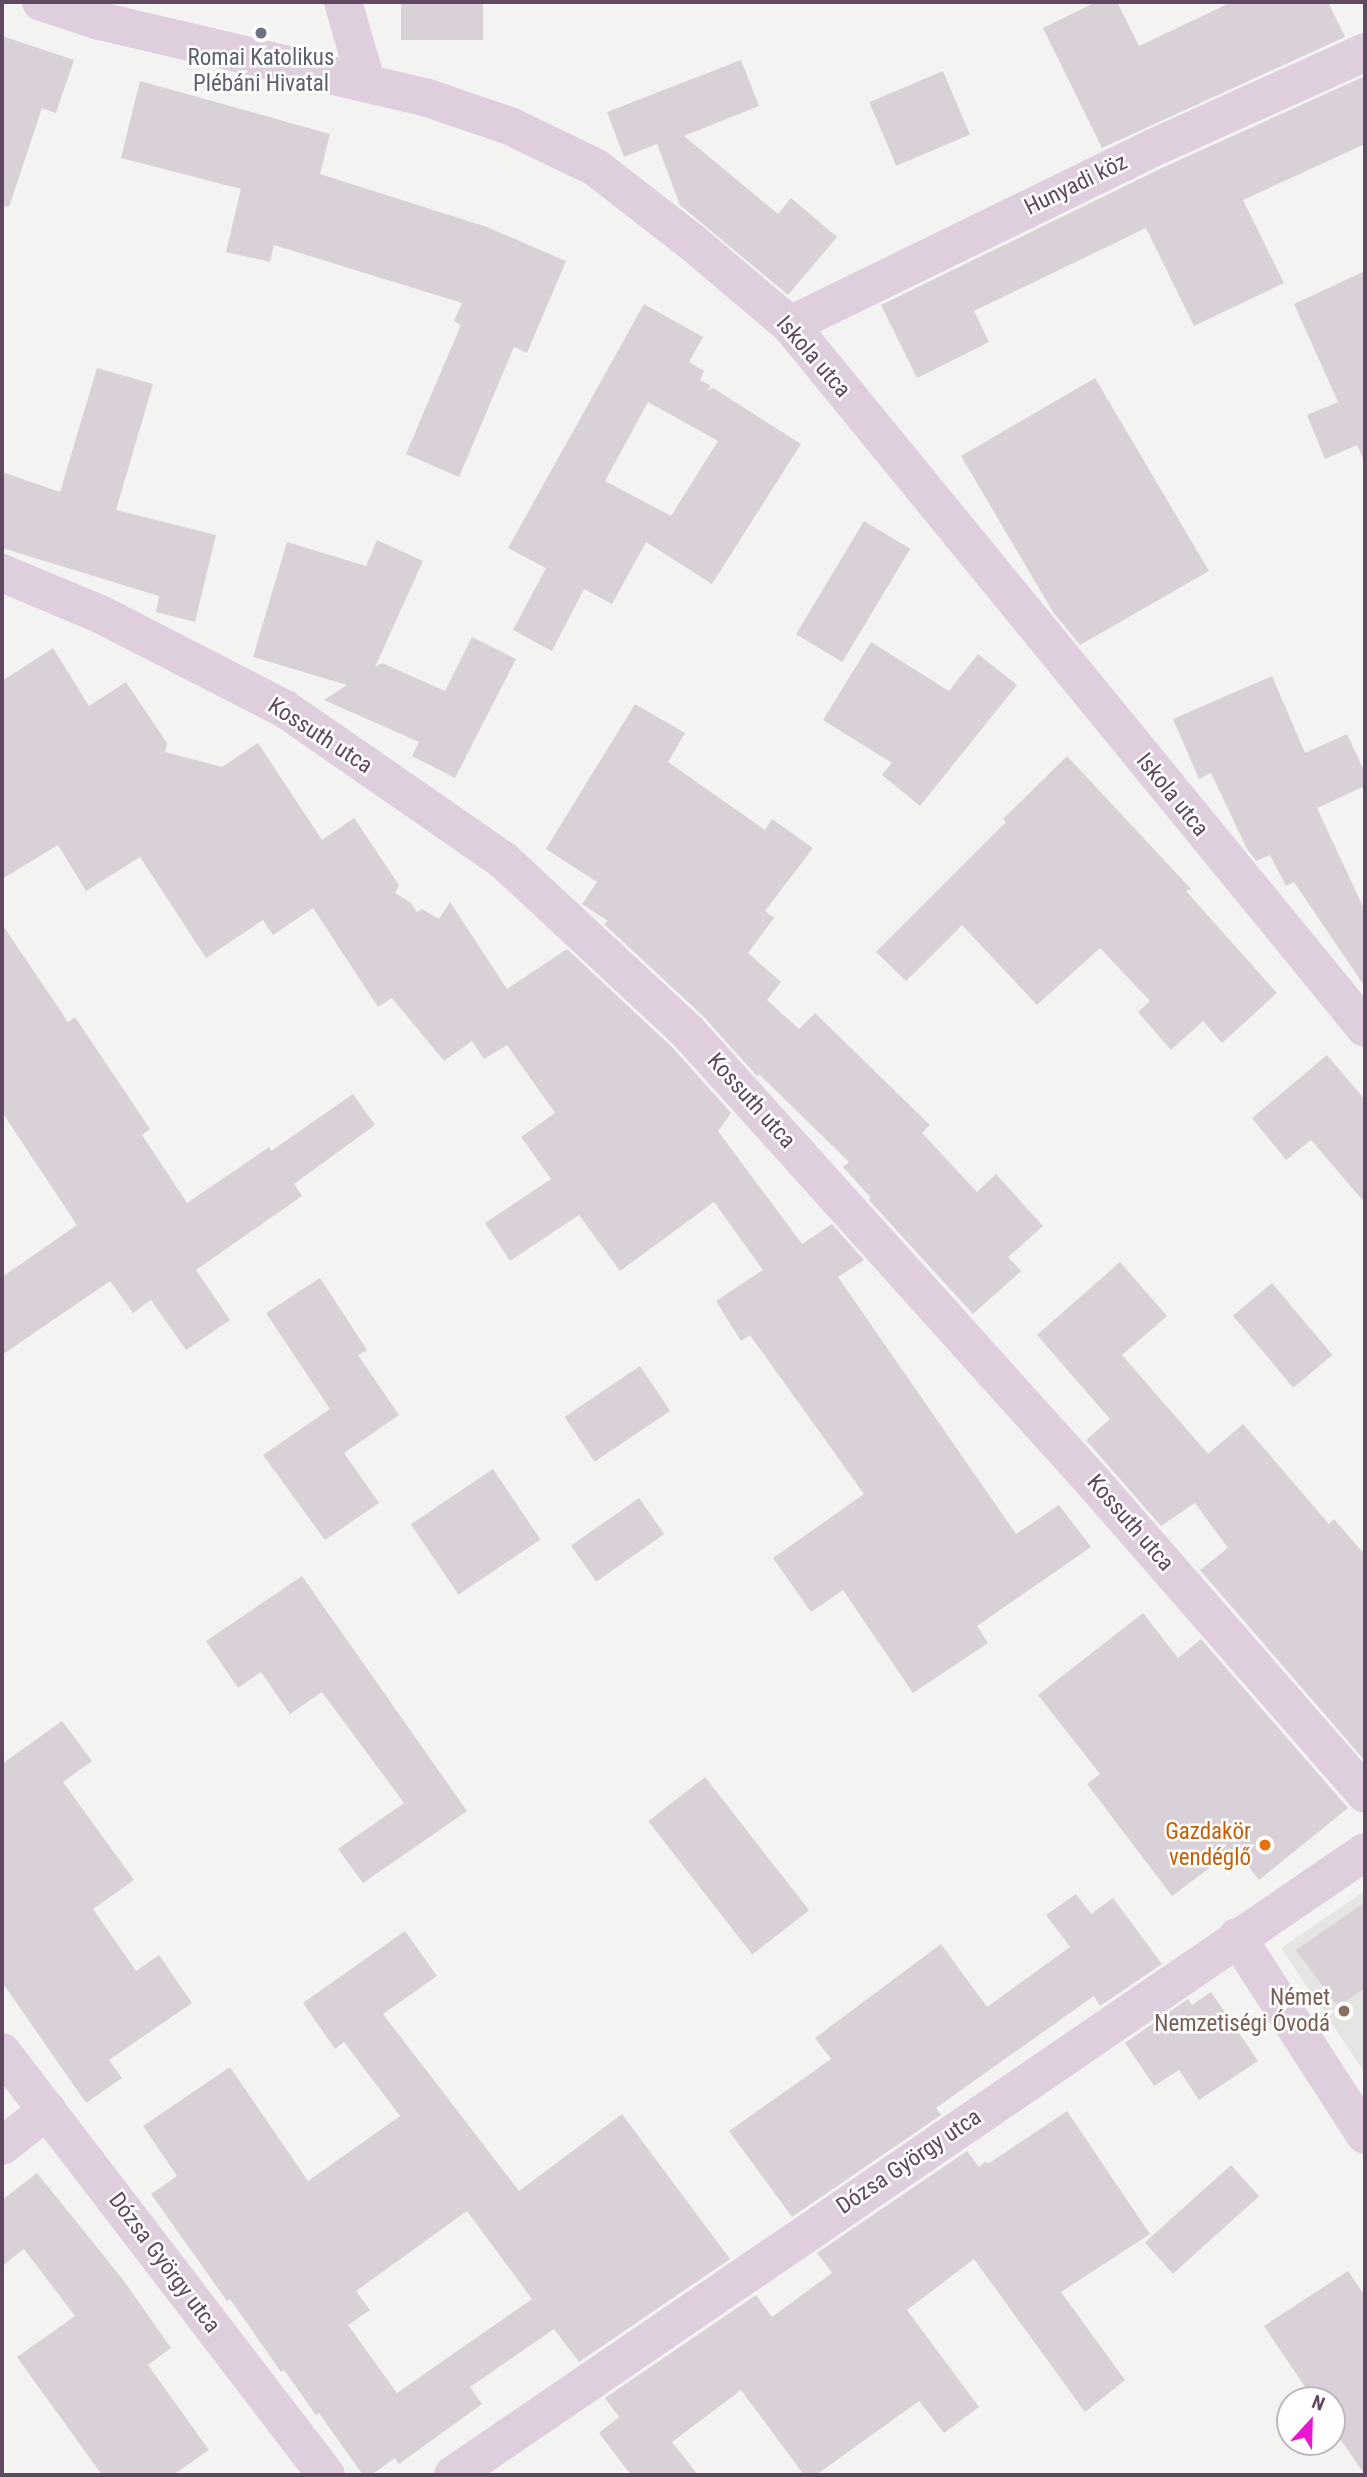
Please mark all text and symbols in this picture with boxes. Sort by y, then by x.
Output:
marker: Romai Katolikus Plébáni Hivatal [253,25,269,41]
place label: Romai Katolikus Plébáni Hivatal [188,44,334,98]
street label: Hunyadi köz [1020,148,1132,222]
street label: Iskola utca [770,310,856,404]
street label: Kossuth utca [263,692,377,780]
street label: Iskola utca [1130,748,1214,842]
street label: Kossuth utca [701,1048,801,1154]
street label: Kossuth utca [1081,1469,1179,1577]
place label: Gazdakör vendéglő [1165,1818,1251,1872]
marker: Gazdakör vendéglő [1257,1837,1273,1853]
place label: Német Nemzetiségi Óvodá [1154,1984,1330,2038]
marker: Német Nemzetiségi Óvodá [1336,2003,1352,2019]
street label: Dózsa György utca [831,2103,987,2221]
street label: Dózsa György utca [102,2187,226,2339]
north arrow [1276,2386,1346,2456]
text: N [1309,2390,1328,2416]

